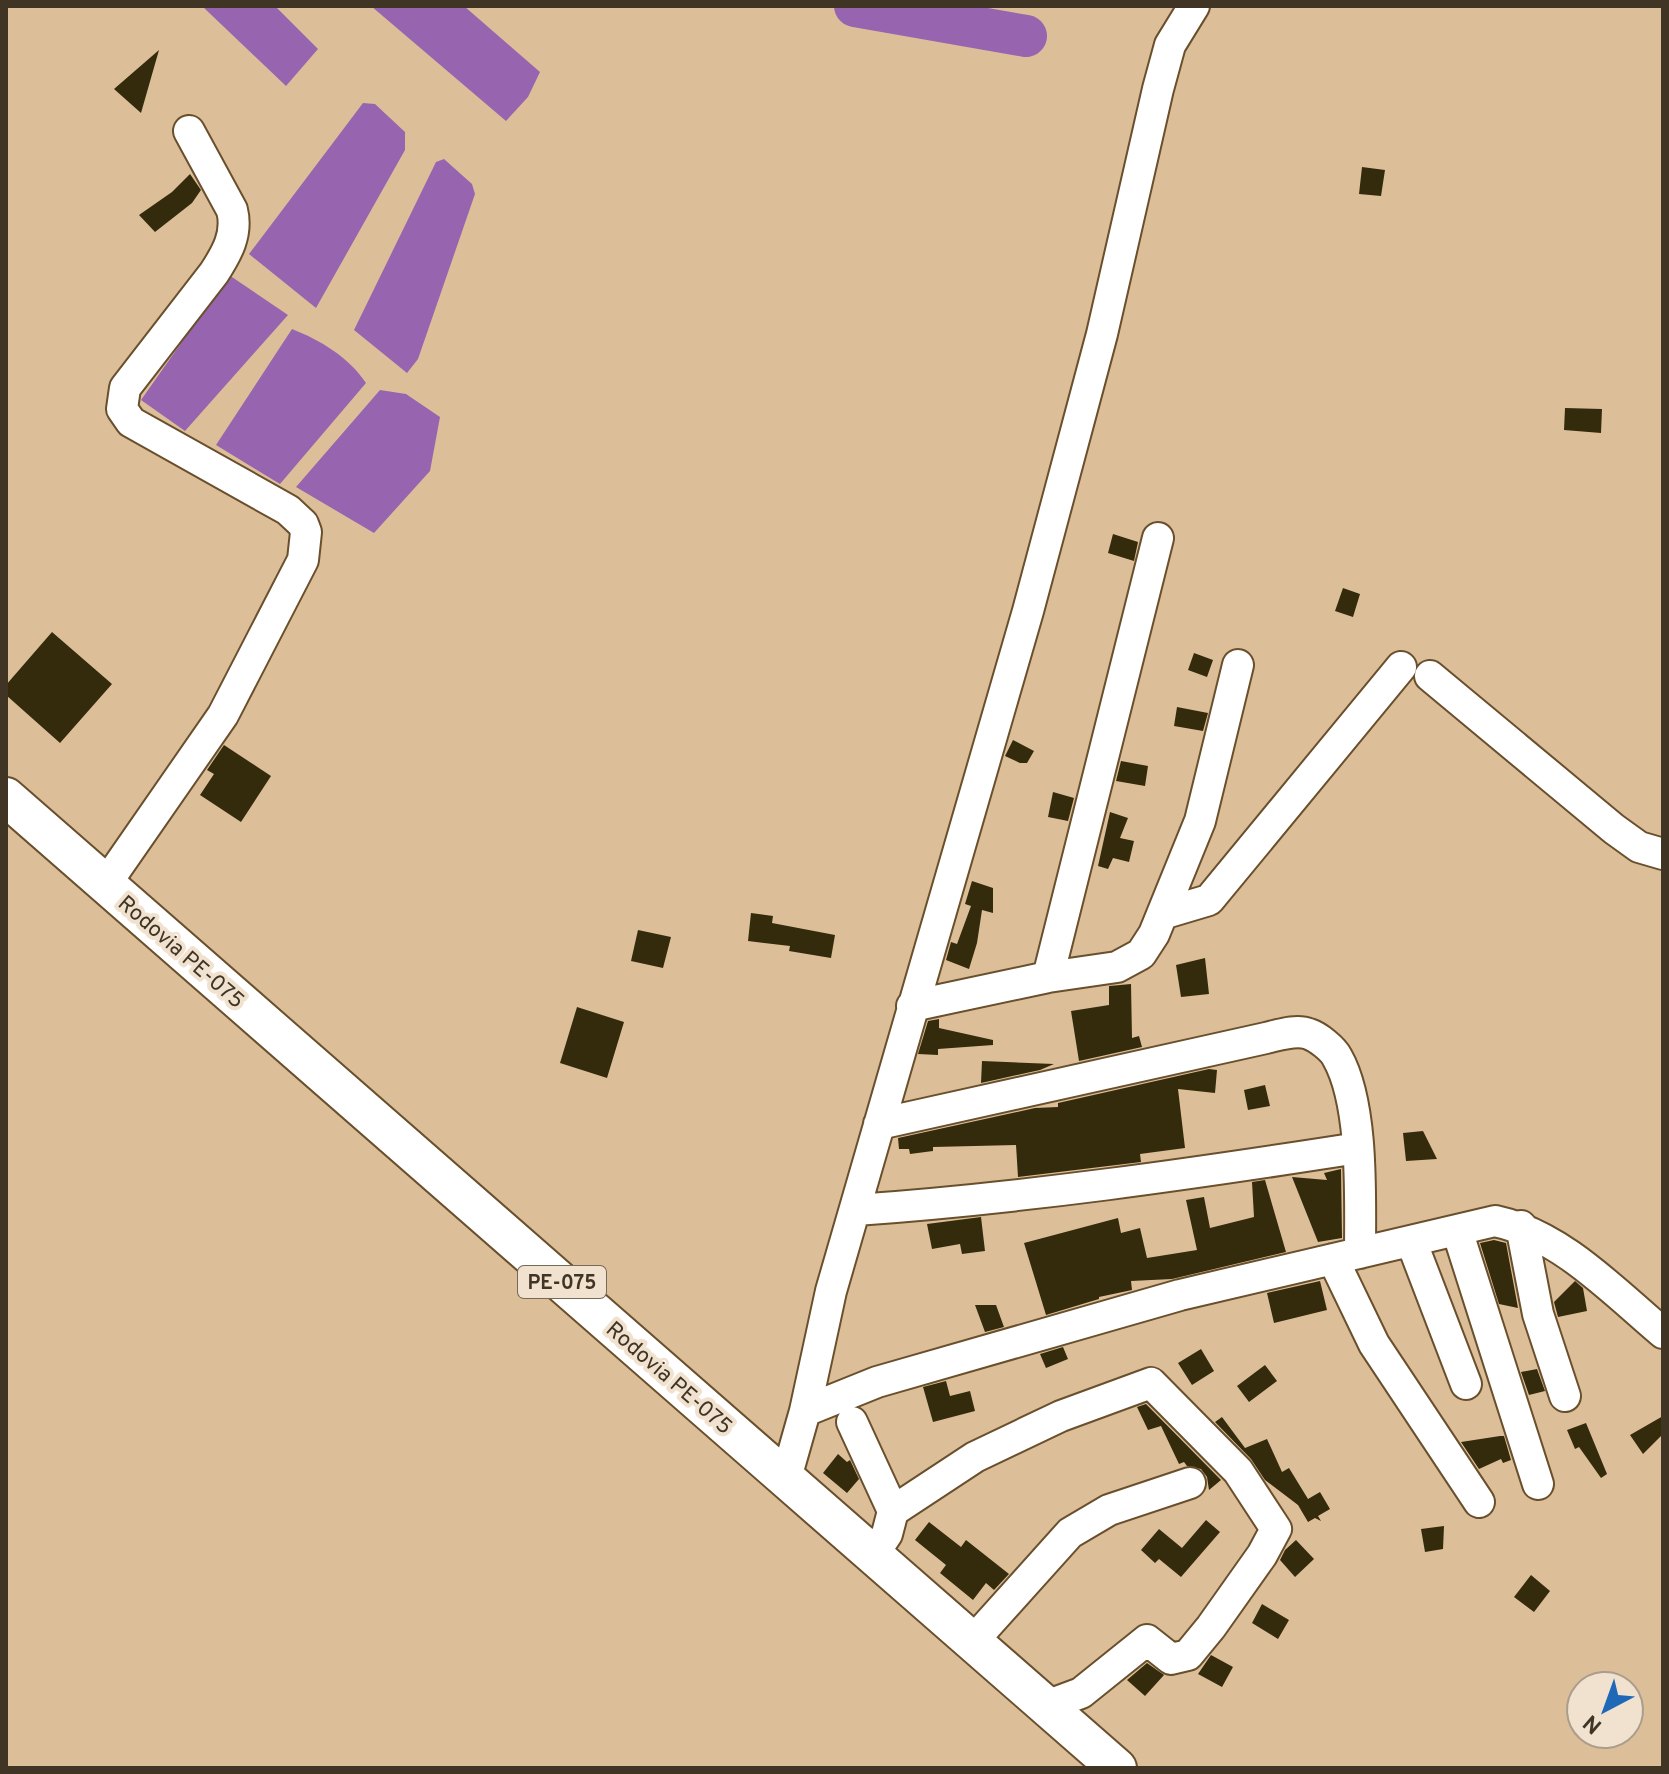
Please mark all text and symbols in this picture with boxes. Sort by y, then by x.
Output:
street label: Rodovia PE-075 [112,891,249,1015]
road number: PE-075 [518,1266,606,1298]
street label: Rodovia PE-075 [600,1317,737,1441]
north arrow [1565,1670,1645,1750]
text: N [1579,1708,1608,1739]

